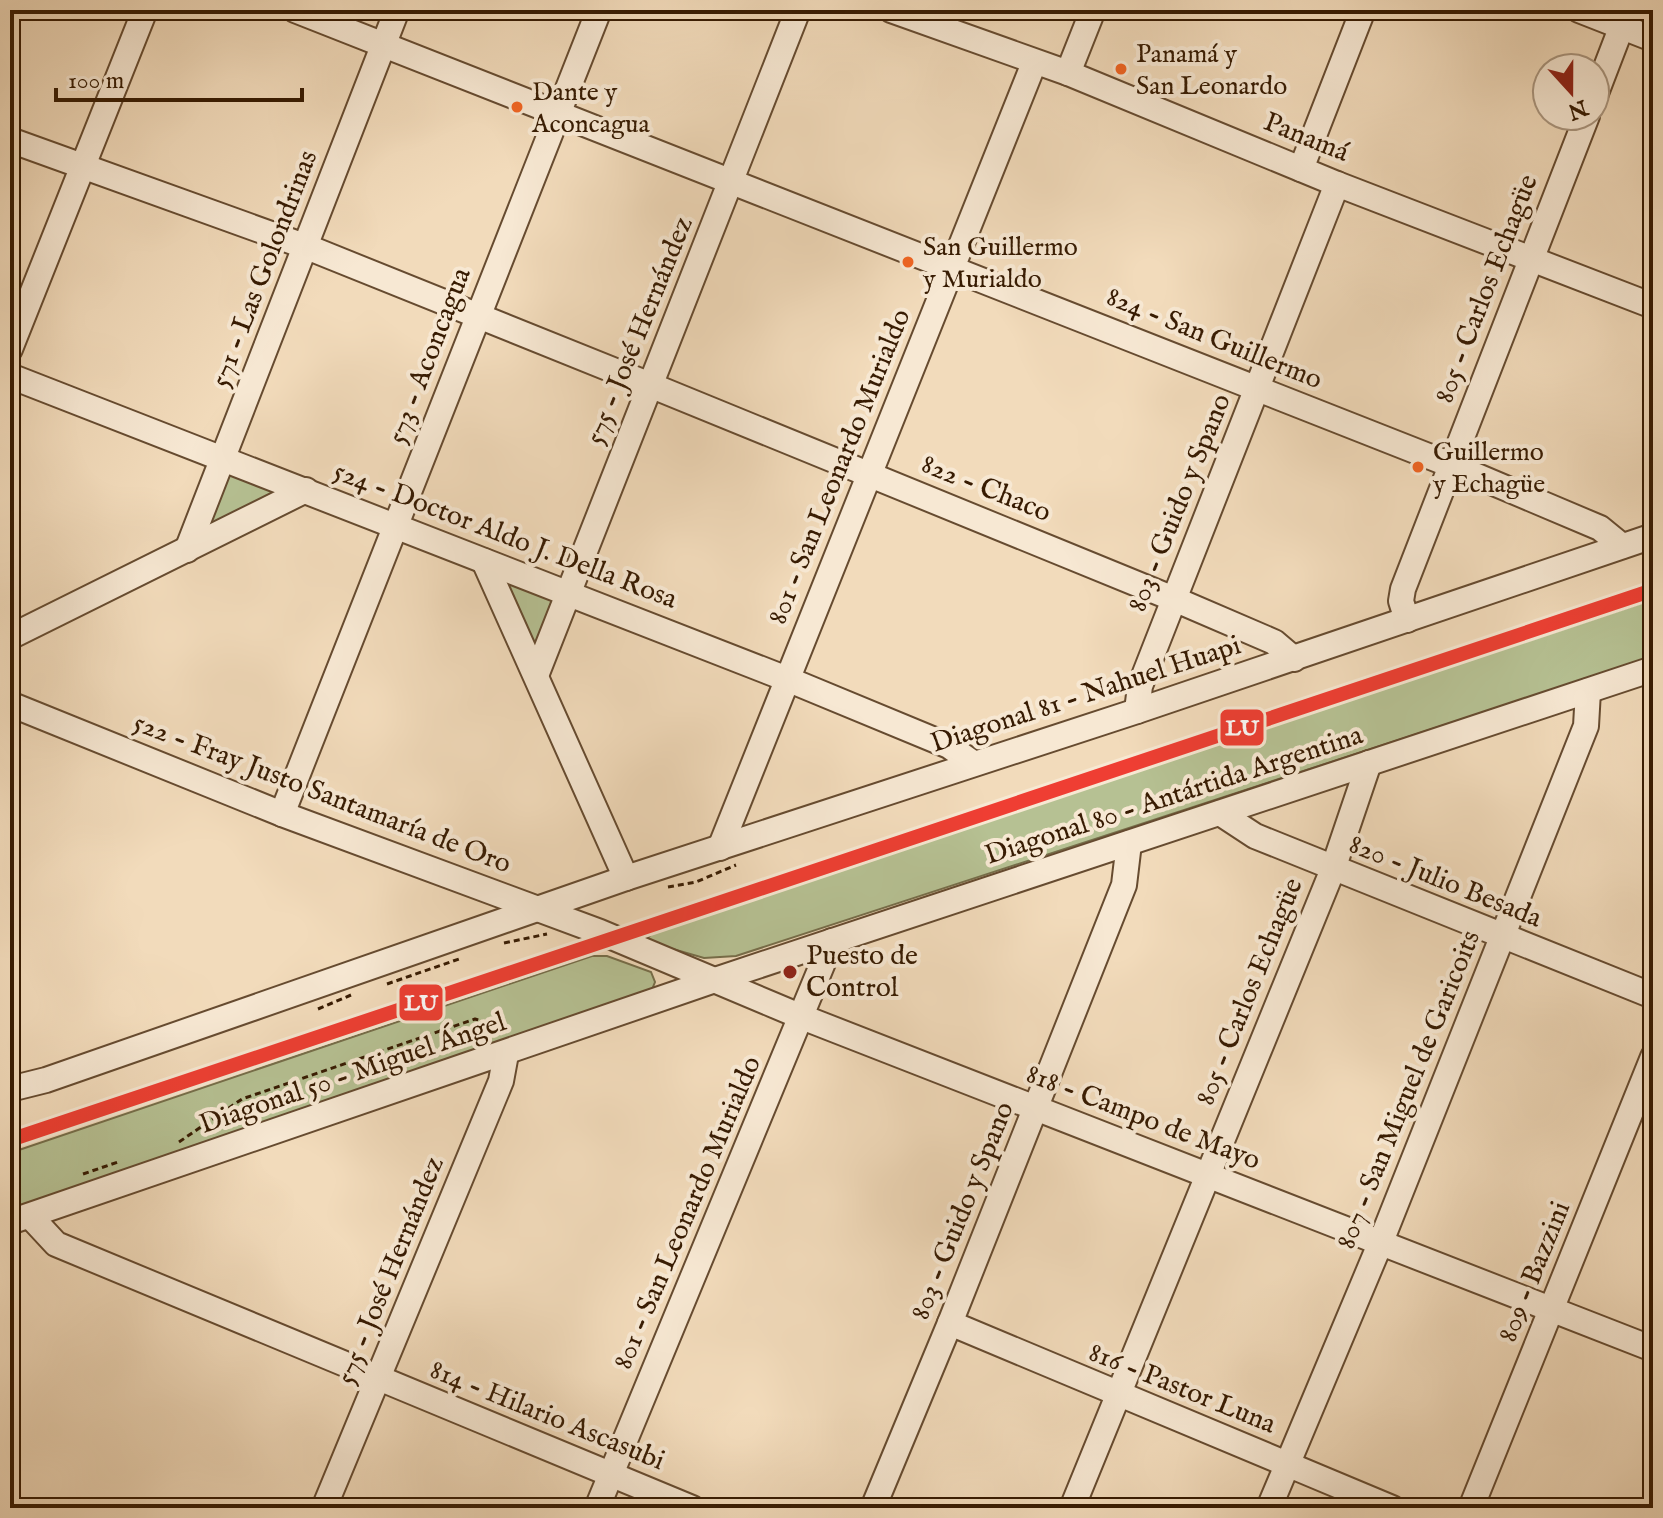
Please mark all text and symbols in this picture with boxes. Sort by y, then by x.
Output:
place label: Panamá y San Leonardo [1136,38,1287,103]
scale bar [56,52,302,102]
north arrow [1531,52,1611,132]
marker: Panamá y San Leonardo [1113,61,1129,77]
text: 100 m [68,66,124,97]
place label: Dante y Aconcagua [531,76,650,141]
text: N [1564,92,1592,125]
marker: Dante y Aconcagua [509,99,525,115]
street label: Panamá [1258,105,1355,171]
street label: 571 - Las Golondrinas [204,146,326,392]
street label: 805 - Carlos Echagüe [1427,170,1547,408]
street label: 575 - José Hernández [578,212,702,450]
place label: San Guillermo y Murialdo [922,231,1078,296]
marker: San Guillermo y Murialdo [900,254,916,270]
street label: 573 - Aconcagua [380,262,480,449]
street label: 824 - San Guillermo [1101,280,1327,398]
street label: 801 - San Leonardo Murialdo [761,304,919,630]
street label: 803 - Guido y Spano [1120,389,1240,617]
place label: Guillermo y Echagüe [1432,436,1545,501]
street label: 822 - Chaco [916,447,1056,531]
street label: 524 - Doctor Aldo J. Della Rosa [328,454,683,618]
marker: Guillermo y Echagüe [1410,459,1426,475]
street label: Diagonal 81 - Nahuel Huapi [927,628,1245,762]
street label: 522 - Fray Justo Santamaría de Oro [128,706,516,882]
line badge: LU [1219,708,1265,747]
text: LU [1225,715,1260,743]
street label: Diagonal 80 - Antártida Argentina [981,718,1368,874]
street label: 820 - Julio Besada [1343,827,1547,937]
street label: 805 - Carlos Echagüe [1188,873,1312,1111]
street label: 807 - San Miguel de Garicoits [1329,926,1489,1254]
place label: Puesto de Control [806,939,918,1006]
marker: Puesto de Control [781,963,799,981]
line badge: LU [398,983,444,1022]
text: LU [404,990,439,1018]
street label: Diagonal 50 - Miguel Ángel [195,1004,511,1143]
street label: 801 - San Leonardo Murialdo [606,1051,770,1375]
street label: 818 - Campo de Mayo [1021,1057,1265,1179]
street label: 803 - Guido y Spano [903,1097,1023,1325]
street label: 575 - José Hernández [329,1152,453,1390]
street label: 809 - Bazzini [1491,1197,1579,1347]
street label: 816 - Pastor Luna [1083,1336,1282,1443]
street label: 814 - Hilario Ascasubi [425,1353,669,1479]

